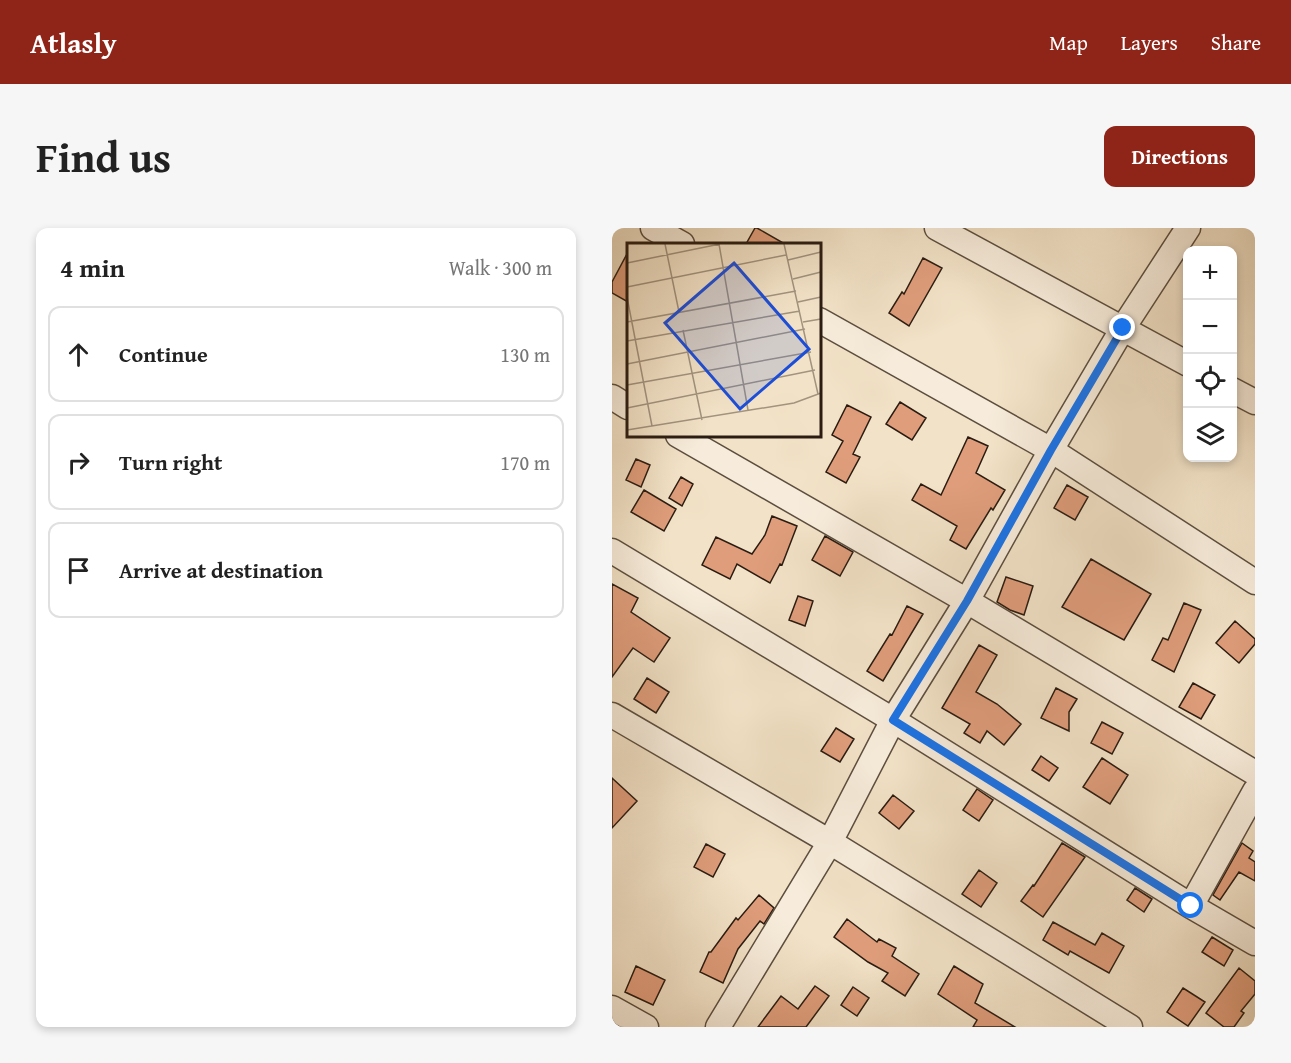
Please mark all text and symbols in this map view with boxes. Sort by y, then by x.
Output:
text: Atlasly [30,22,117,63]
text: Map [1049,27,1088,58]
text: Layers [1121,27,1178,58]
text: Share [1211,27,1261,58]
text: Find us [36,126,171,187]
button: Directions [1104,126,1255,187]
inset map [627,243,820,436]
map controls [1183,246,1237,462]
button: + [1183,246,1237,300]
text: 4 min [60,248,125,287]
text: Walk · 300 m [449,253,552,282]
button: − [1183,300,1237,354]
route end [1109,314,1135,340]
icon: ahead [62,338,95,371]
text: Continue [119,338,208,370]
text: 130 m [500,340,550,369]
button: locate [1183,354,1237,408]
button: layers [1183,408,1237,462]
icon: right [62,446,95,479]
text: Turn right [119,446,222,478]
text: 170 m [500,448,550,477]
icon: arrive [62,554,95,587]
text: Arrive at destination [119,554,323,586]
route start [1177,892,1203,918]

